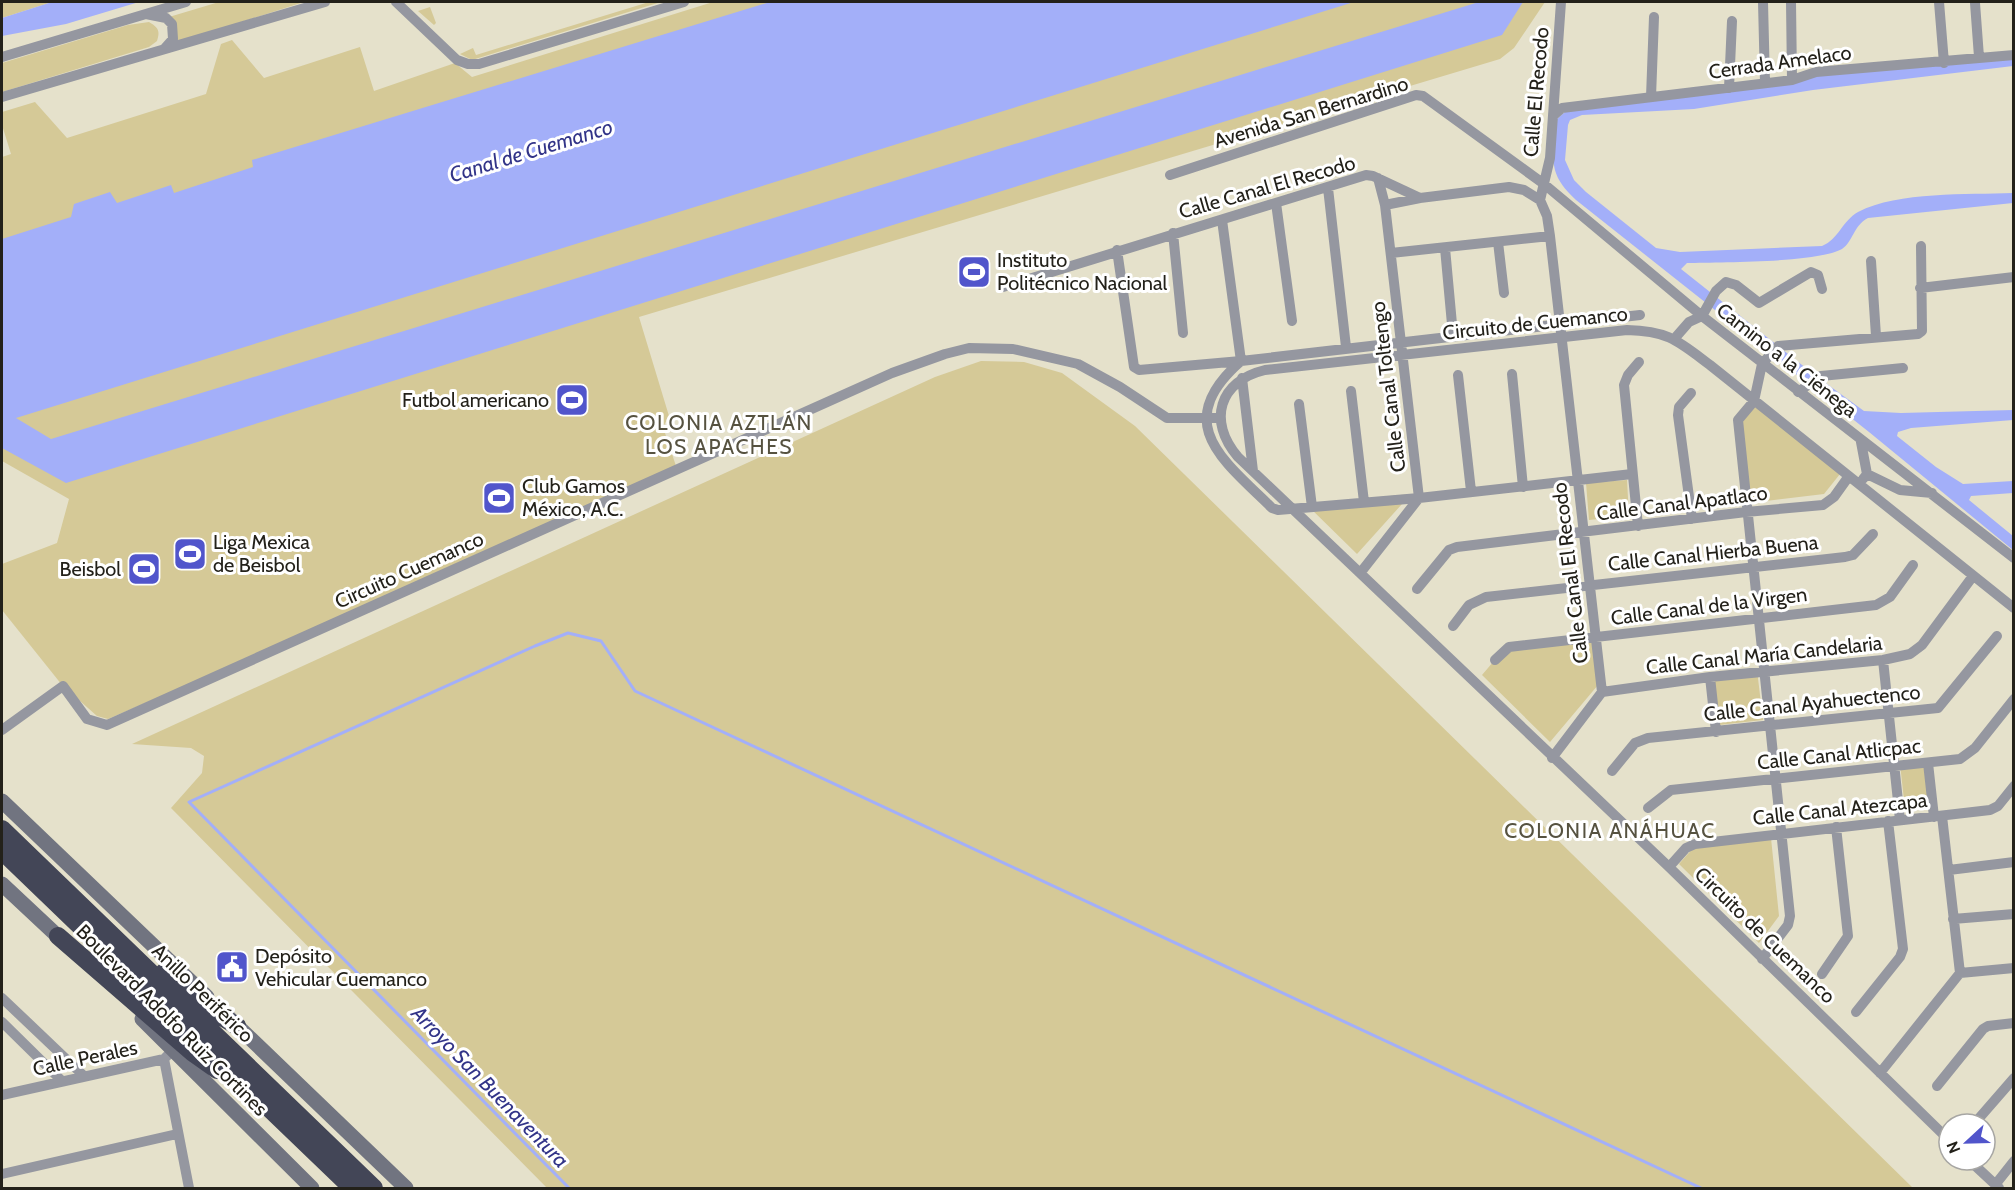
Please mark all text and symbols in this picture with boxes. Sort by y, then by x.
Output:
street label: Calle El Recodo [1518,26,1554,158]
street label: Cerrada Amelaco [1707,40,1853,84]
street label: Avenida San Bernardino [1211,71,1411,153]
water label: Canal de Cuemanco [446,114,616,187]
street label: Calle Canal El Recodo [1176,150,1358,224]
place label: Instituto Politécnico Nacional [997,248,1168,295]
sports icon: Instituto Politécnico Nacional [956,254,992,290]
street label: Camino a la Ciénega [1712,298,1862,423]
street label: Calle Canal Toltengo [1366,300,1410,474]
street label: Circuito de Cuemanco [1441,301,1629,345]
sports icon: Futbol americano [554,382,590,418]
place label: Futbol americano [402,388,549,412]
district label: COLONIA AZTLÁN LOS APACHES [625,410,813,459]
place label: Club Gamos México, A.C. [522,474,625,521]
sports icon: Club Gamos México, A.C. [481,480,517,516]
street label: Calle Canal El Recodo [1547,481,1593,665]
street label: Calle Canal Apatlaco [1595,481,1769,525]
street label: Circuito Cuemanco [331,526,487,614]
place label: Liga Mexica de Beisbol [213,530,310,577]
street label: Calle Canal Hierba Buena [1607,530,1820,576]
sports icon: Liga Mexica de Beisbol [172,536,208,572]
sports icon: Beisbol [126,551,162,587]
place label: Beisbol [59,557,121,581]
street label: Calle Canal de la Virgen [1610,582,1808,630]
street label: Calle Canal María Candelaria [1645,631,1884,679]
street label: Calle Canal Ayahuectenco [1702,680,1922,726]
street label: Calle Canal Atlicpac [1756,733,1922,775]
street label: Calle Canal Atezcapa [1752,788,1929,830]
district label: COLONIA ANÁHUAC [1504,818,1716,843]
street label: Circuito de Cuemanco [1690,862,1840,1008]
street label: Boulevard Adolfo Ruiz Cortines [71,919,273,1121]
street label: Anillo Periférico [147,939,259,1047]
place label: Depósito Vehicular Cuemanco [255,944,427,991]
public building icon: Depósito Vehicular Cuemanco [214,949,250,985]
water label: Arroyo San Buenaventura [406,1000,574,1173]
street label: Calle Perales [30,1035,140,1081]
north arrow [1937,1112,1997,1172]
text: N [1943,1139,1964,1156]

